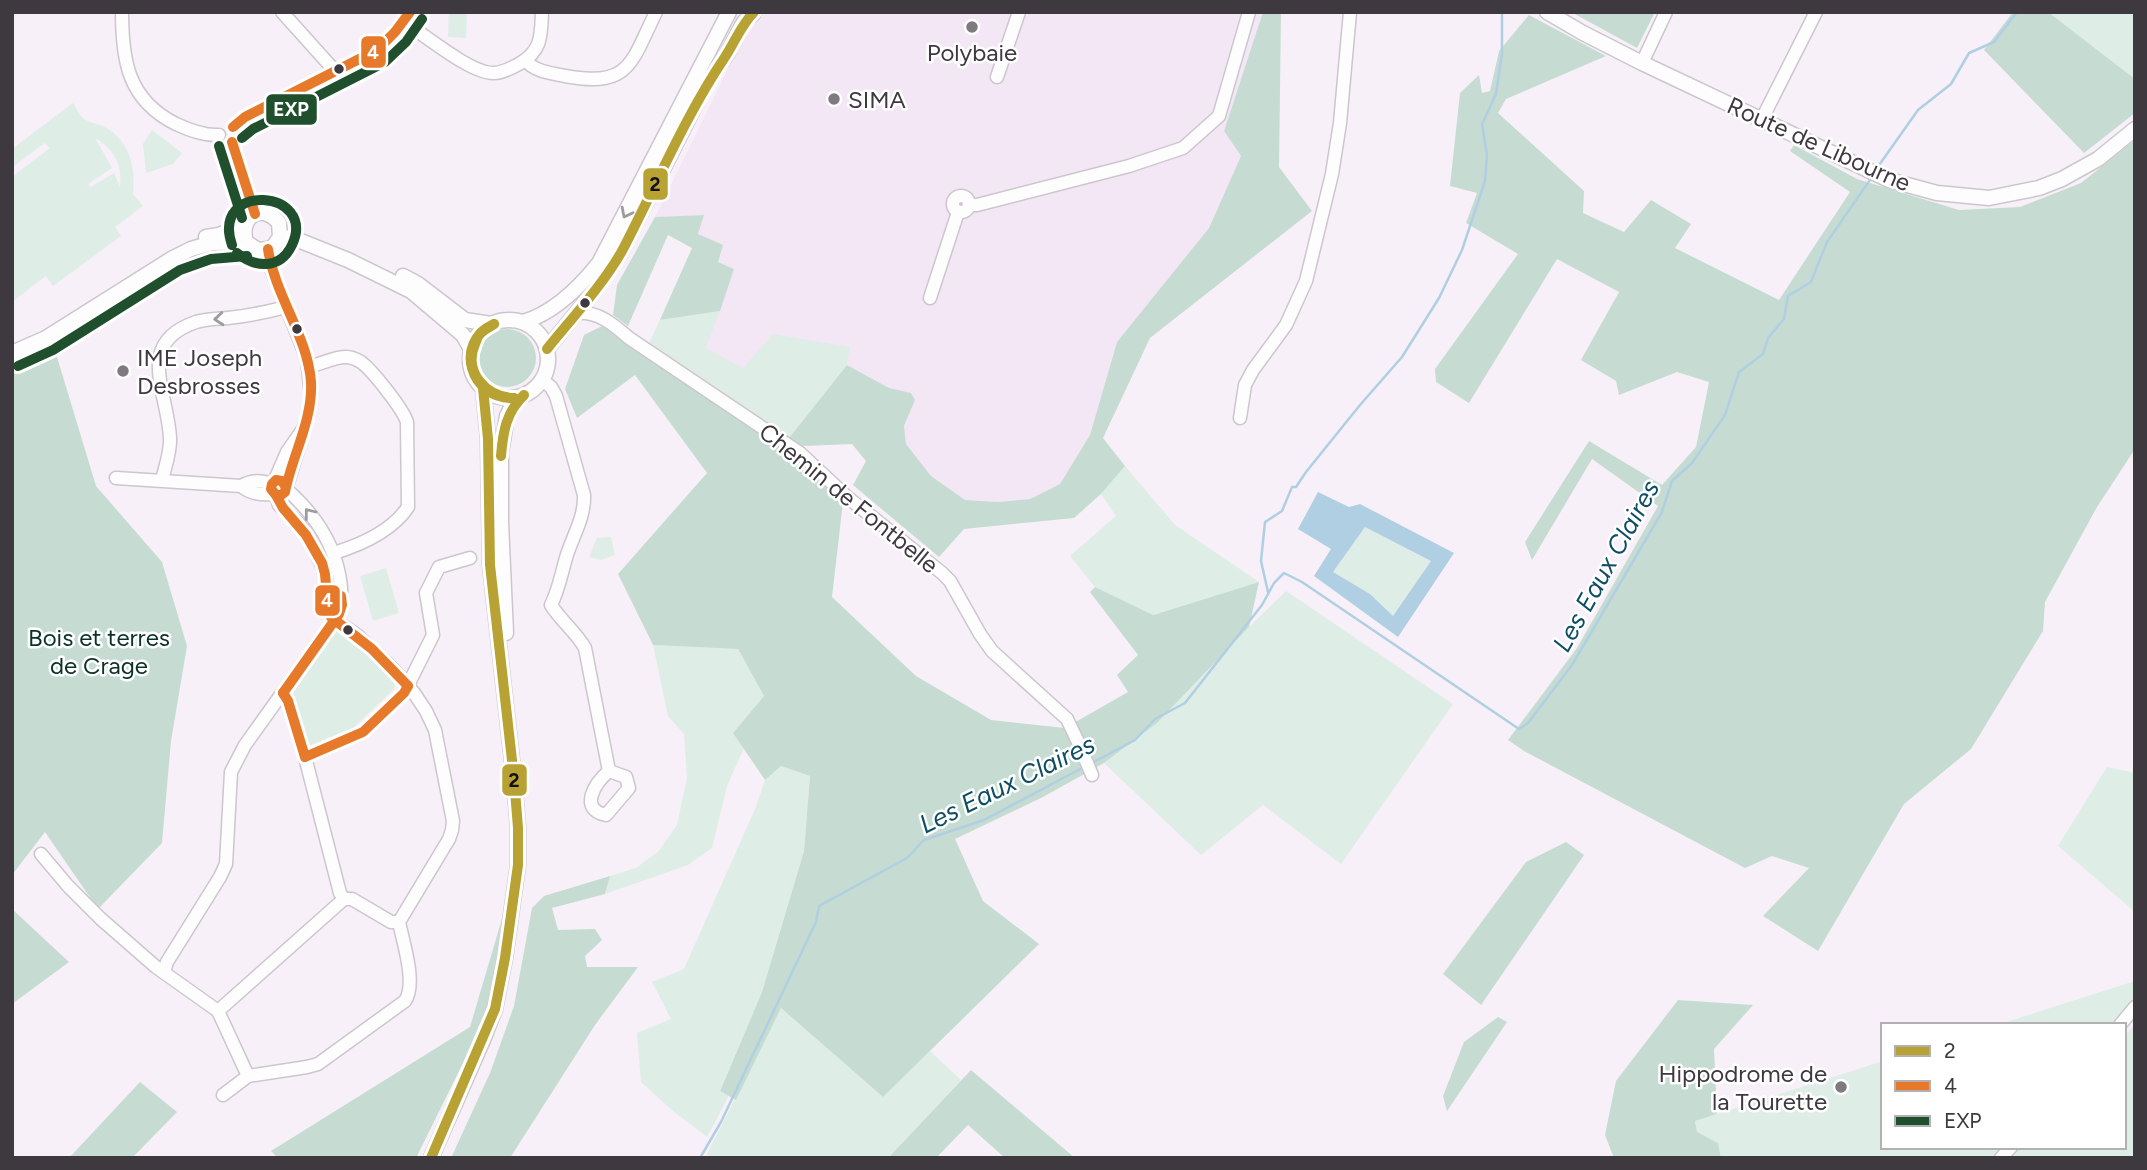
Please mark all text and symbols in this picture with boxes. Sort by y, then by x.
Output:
marker: Polybaie [964,19,980,35]
line badge: 4 [360,35,387,69]
place label: Polybaie [927,38,1017,67]
text: 4 [367,41,379,64]
unlabelled marker [332,62,346,76]
place label: SIMA [848,85,907,114]
marker: SIMA [826,91,842,107]
street label: Route de Libourne [1723,91,1915,197]
line badge: EXP [265,93,318,126]
text: EXP [273,98,309,121]
line badge: 2 [642,167,669,201]
text: 2 [649,173,661,196]
one-way arrow [621,206,634,218]
unlabelled marker [578,296,592,310]
one-way arrow [214,311,225,326]
unlabelled marker [290,322,304,336]
place label: IME Joseph Desbrosses [137,343,262,400]
marker: IME Joseph Desbrosses [115,363,131,379]
street label: Chemin de Fontbelle [753,417,945,579]
water label: Les Eaux Claires [1546,475,1666,657]
one-way arrow [305,508,317,521]
line badge: 4 [314,584,341,617]
text: 4 [321,589,333,612]
park label: Bois et terres de Crage [28,623,170,680]
unlabelled marker [341,623,355,637]
water label: Les Eaux Claires [914,728,1100,840]
line badge: 2 [501,763,528,797]
text: 2 [508,769,520,792]
legend [1881,1023,2126,1149]
text: 2 [1944,1038,1956,1063]
place label: Hippodrome de la Tourette [1658,1059,1827,1116]
text: 4 [1944,1073,1957,1098]
marker: Hippodrome de la Tourette [1833,1079,1849,1095]
text: EXP [1944,1108,1982,1133]

